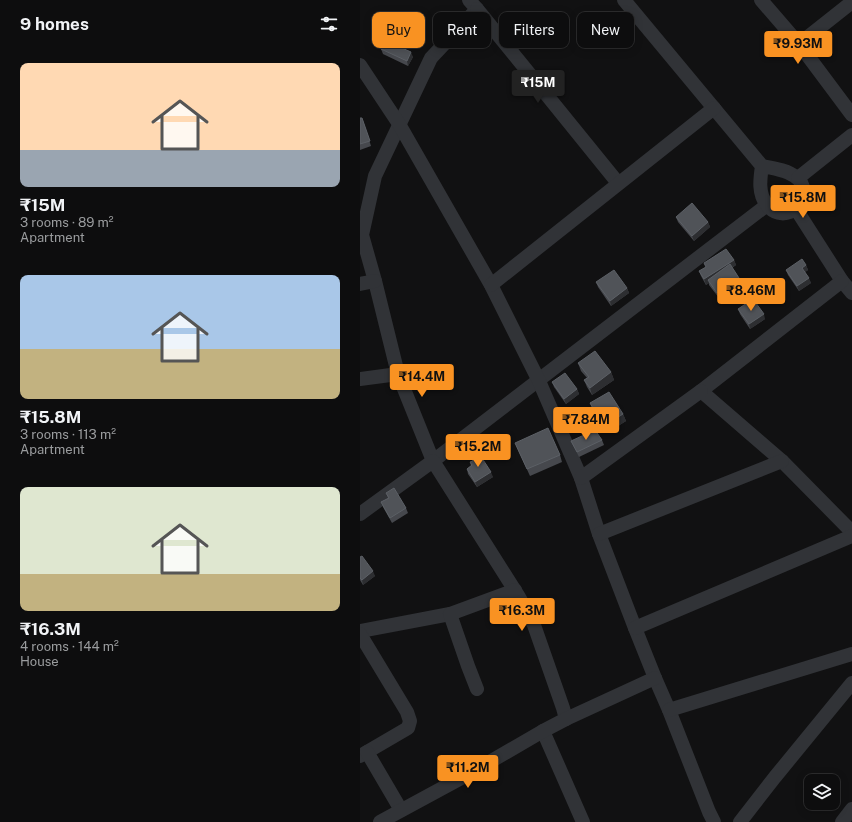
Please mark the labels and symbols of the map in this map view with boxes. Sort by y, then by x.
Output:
pin: ₹9.93M [765,31,831,65]
pin: ₹15M [514,70,562,104]
pin: ₹15.8M [770,185,836,219]
pin: ₹8.46M [718,278,784,312]
pin: ₹14.4M [389,364,455,398]
pin: ₹7.84M [553,407,619,441]
pin: ₹15.2M [445,434,511,468]
pin: ₹16.3M [489,598,555,632]
pin: ₹11.2M [435,755,501,789]

